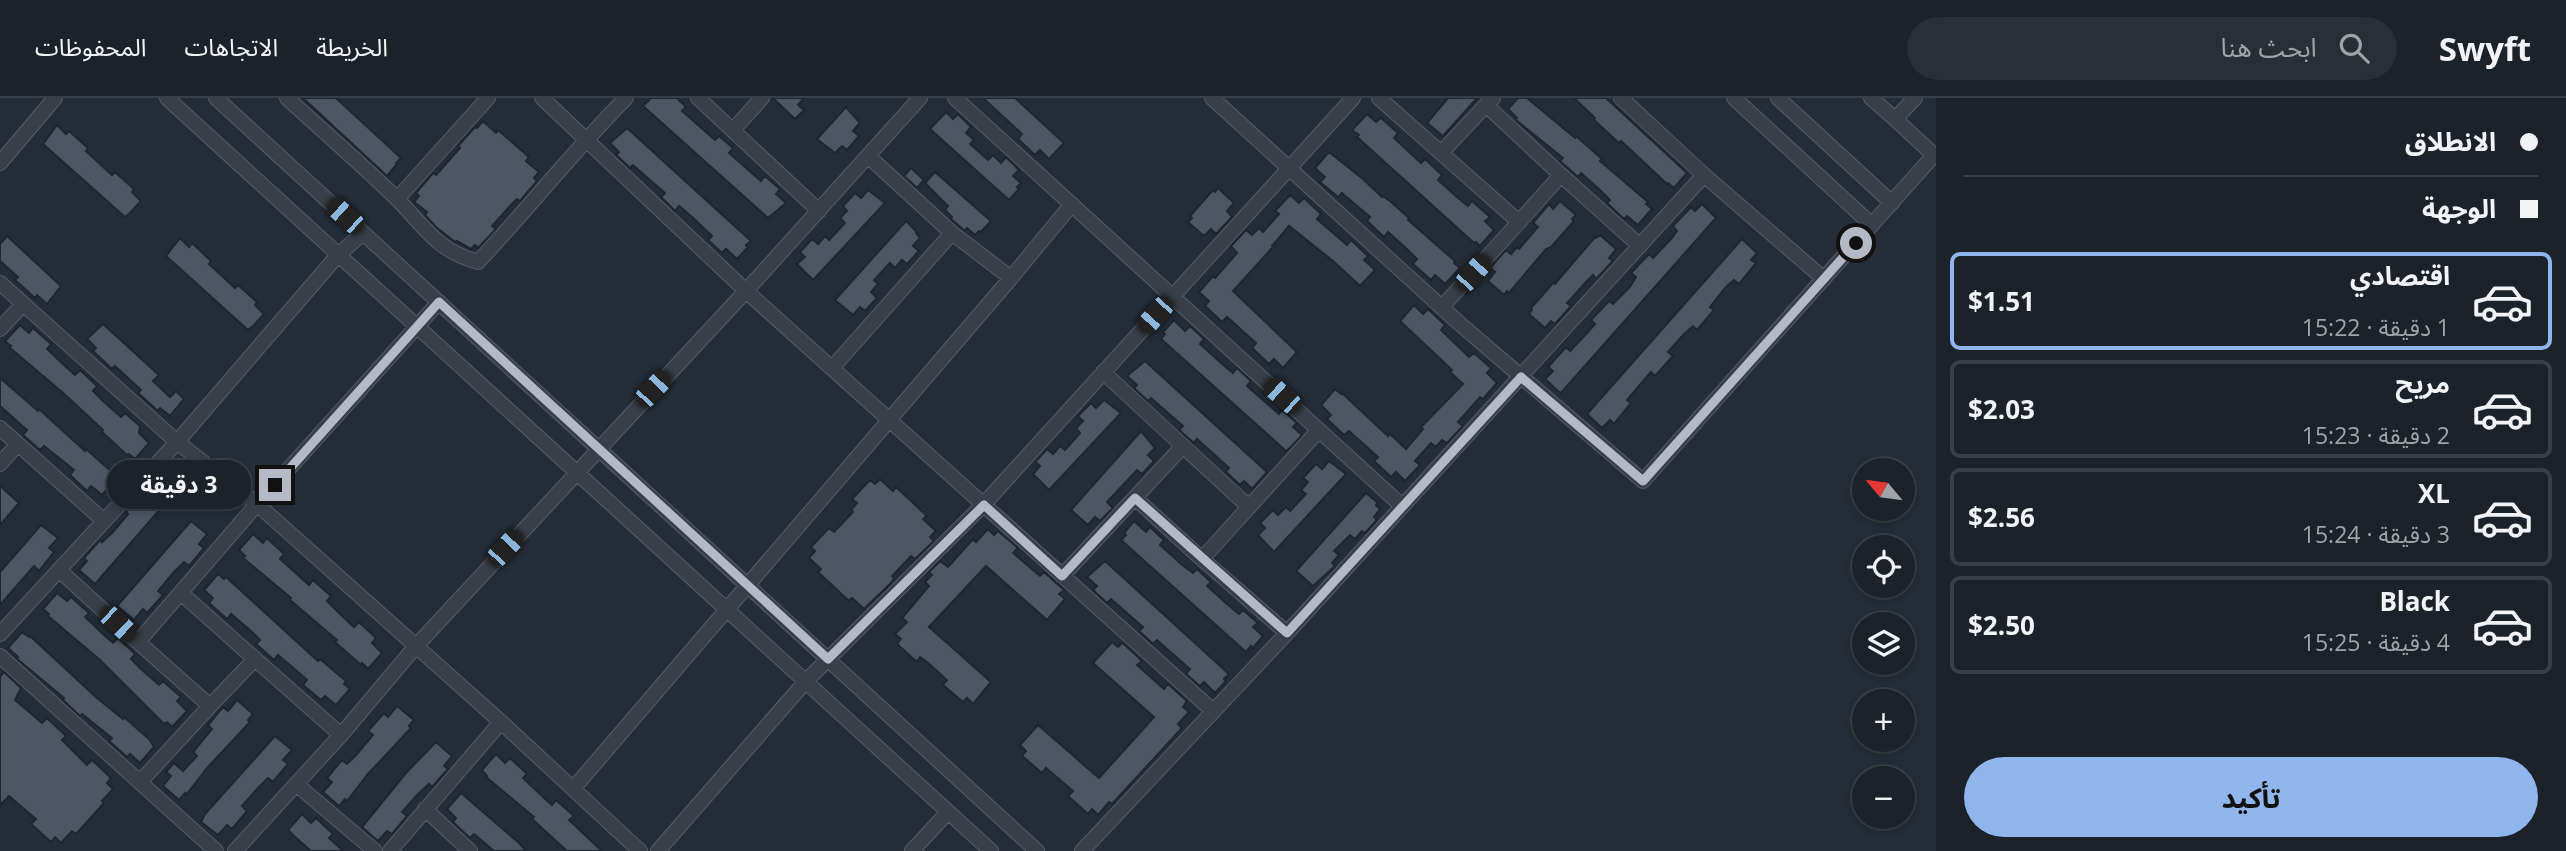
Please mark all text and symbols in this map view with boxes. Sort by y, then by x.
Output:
search box [1907,17,2397,80]
text: Swyft [2439,26,2531,71]
text: ابحث هنا [2220,29,2317,65]
icon: search [2335,29,2373,67]
text: المحفوظات [35,30,146,63]
text: الاتجاهات [184,30,278,63]
text: الخريطة [316,30,388,63]
text: الانطلاق [2405,123,2496,159]
text: الوجهة [2422,190,2496,226]
car [323,194,368,238]
route start [1840,227,1872,259]
car [1452,250,1495,296]
text: اقتصادي [2350,257,2450,293]
icon: car [2471,270,2534,333]
text: $1.51 [1968,283,2035,319]
car [1134,292,1177,338]
text: 1 دقيقة · 15:22 [2302,311,2450,343]
text: مريح [2395,365,2450,401]
car [631,366,676,412]
car [1260,374,1305,418]
icon: car [2471,378,2534,441]
text: $2.03 [1968,391,2035,427]
text: 2 دقيقة · 15:23 [2302,419,2450,451]
north arrow [1852,458,1914,522]
map controls [1852,458,1915,829]
callout: 3 دقيقة [107,460,250,510]
text: 3 دقيقة [141,468,218,500]
route end [259,469,291,501]
text: XL [2418,475,2450,511]
icon: car [2471,486,2534,549]
text: $2.56 [1968,499,2035,535]
text: 3 دقيقة · 15:24 [2302,518,2450,550]
car [483,525,528,571]
button: locate [1852,535,1915,598]
text: Black [2379,583,2450,619]
icon: car [2471,594,2534,657]
car [96,602,141,646]
text: $2.50 [1968,607,2035,643]
button: layers [1852,612,1915,675]
text: 4 دقيقة · 15:25 [2302,626,2450,658]
button: + [1852,689,1915,752]
button: تأكيد [1964,757,2538,837]
button: − [1852,766,1915,829]

